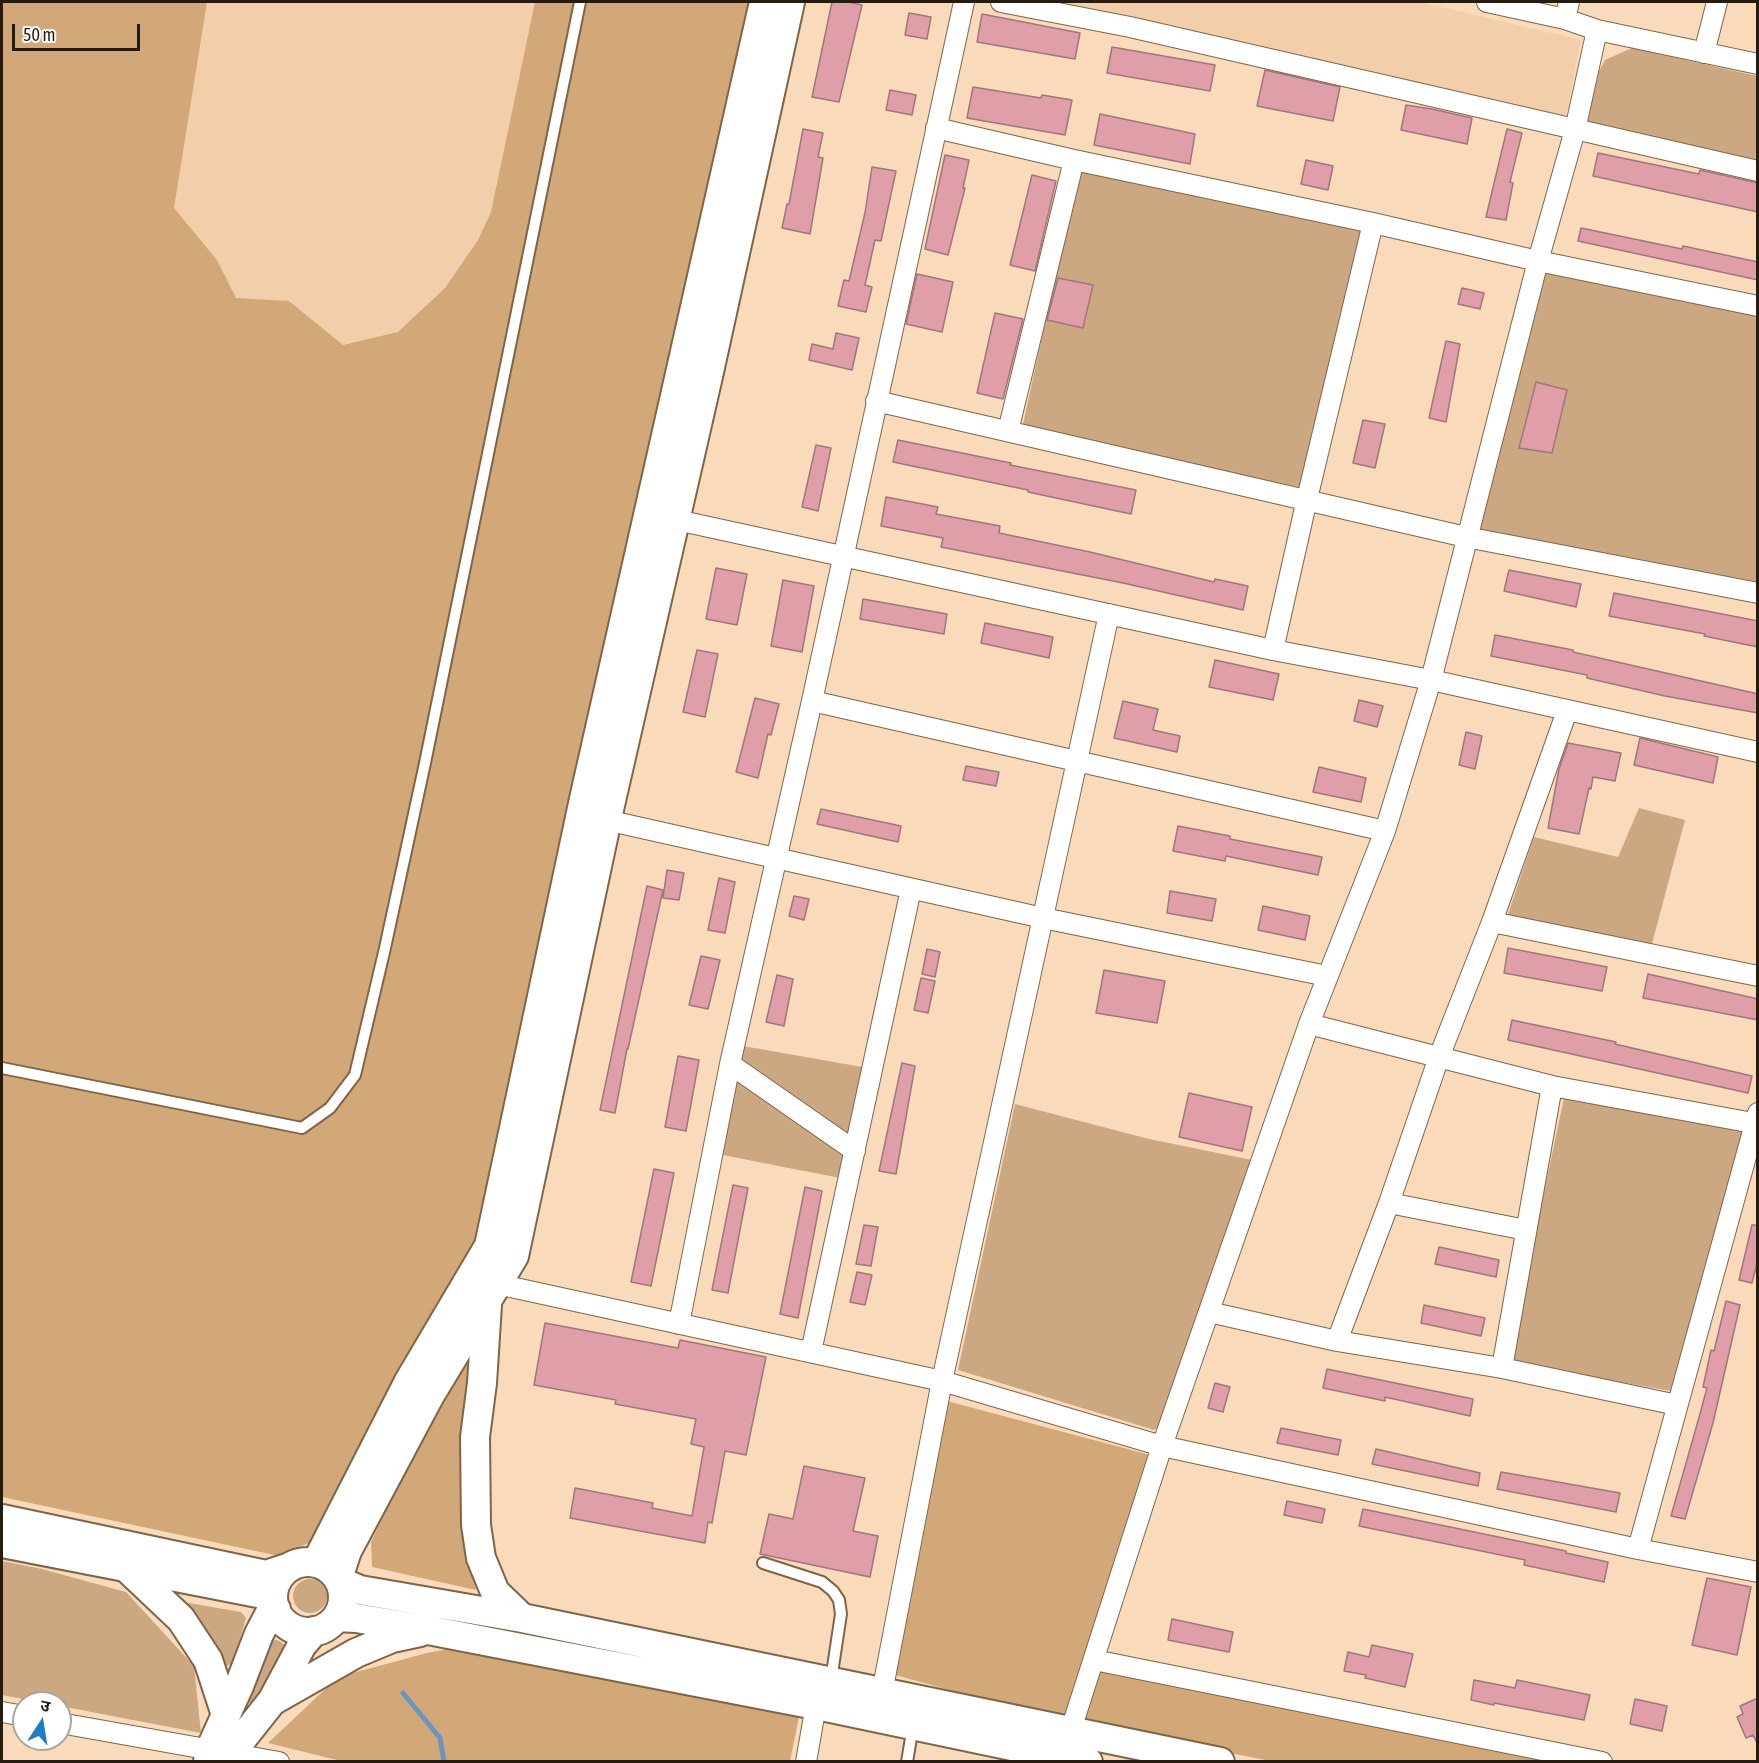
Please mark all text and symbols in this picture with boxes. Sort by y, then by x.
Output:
scale bar [15,12,142,50]
text: 50 m [23,24,55,45]
north arrow [12,1691,72,1751]
text: उ [39,1696,52,1715]

